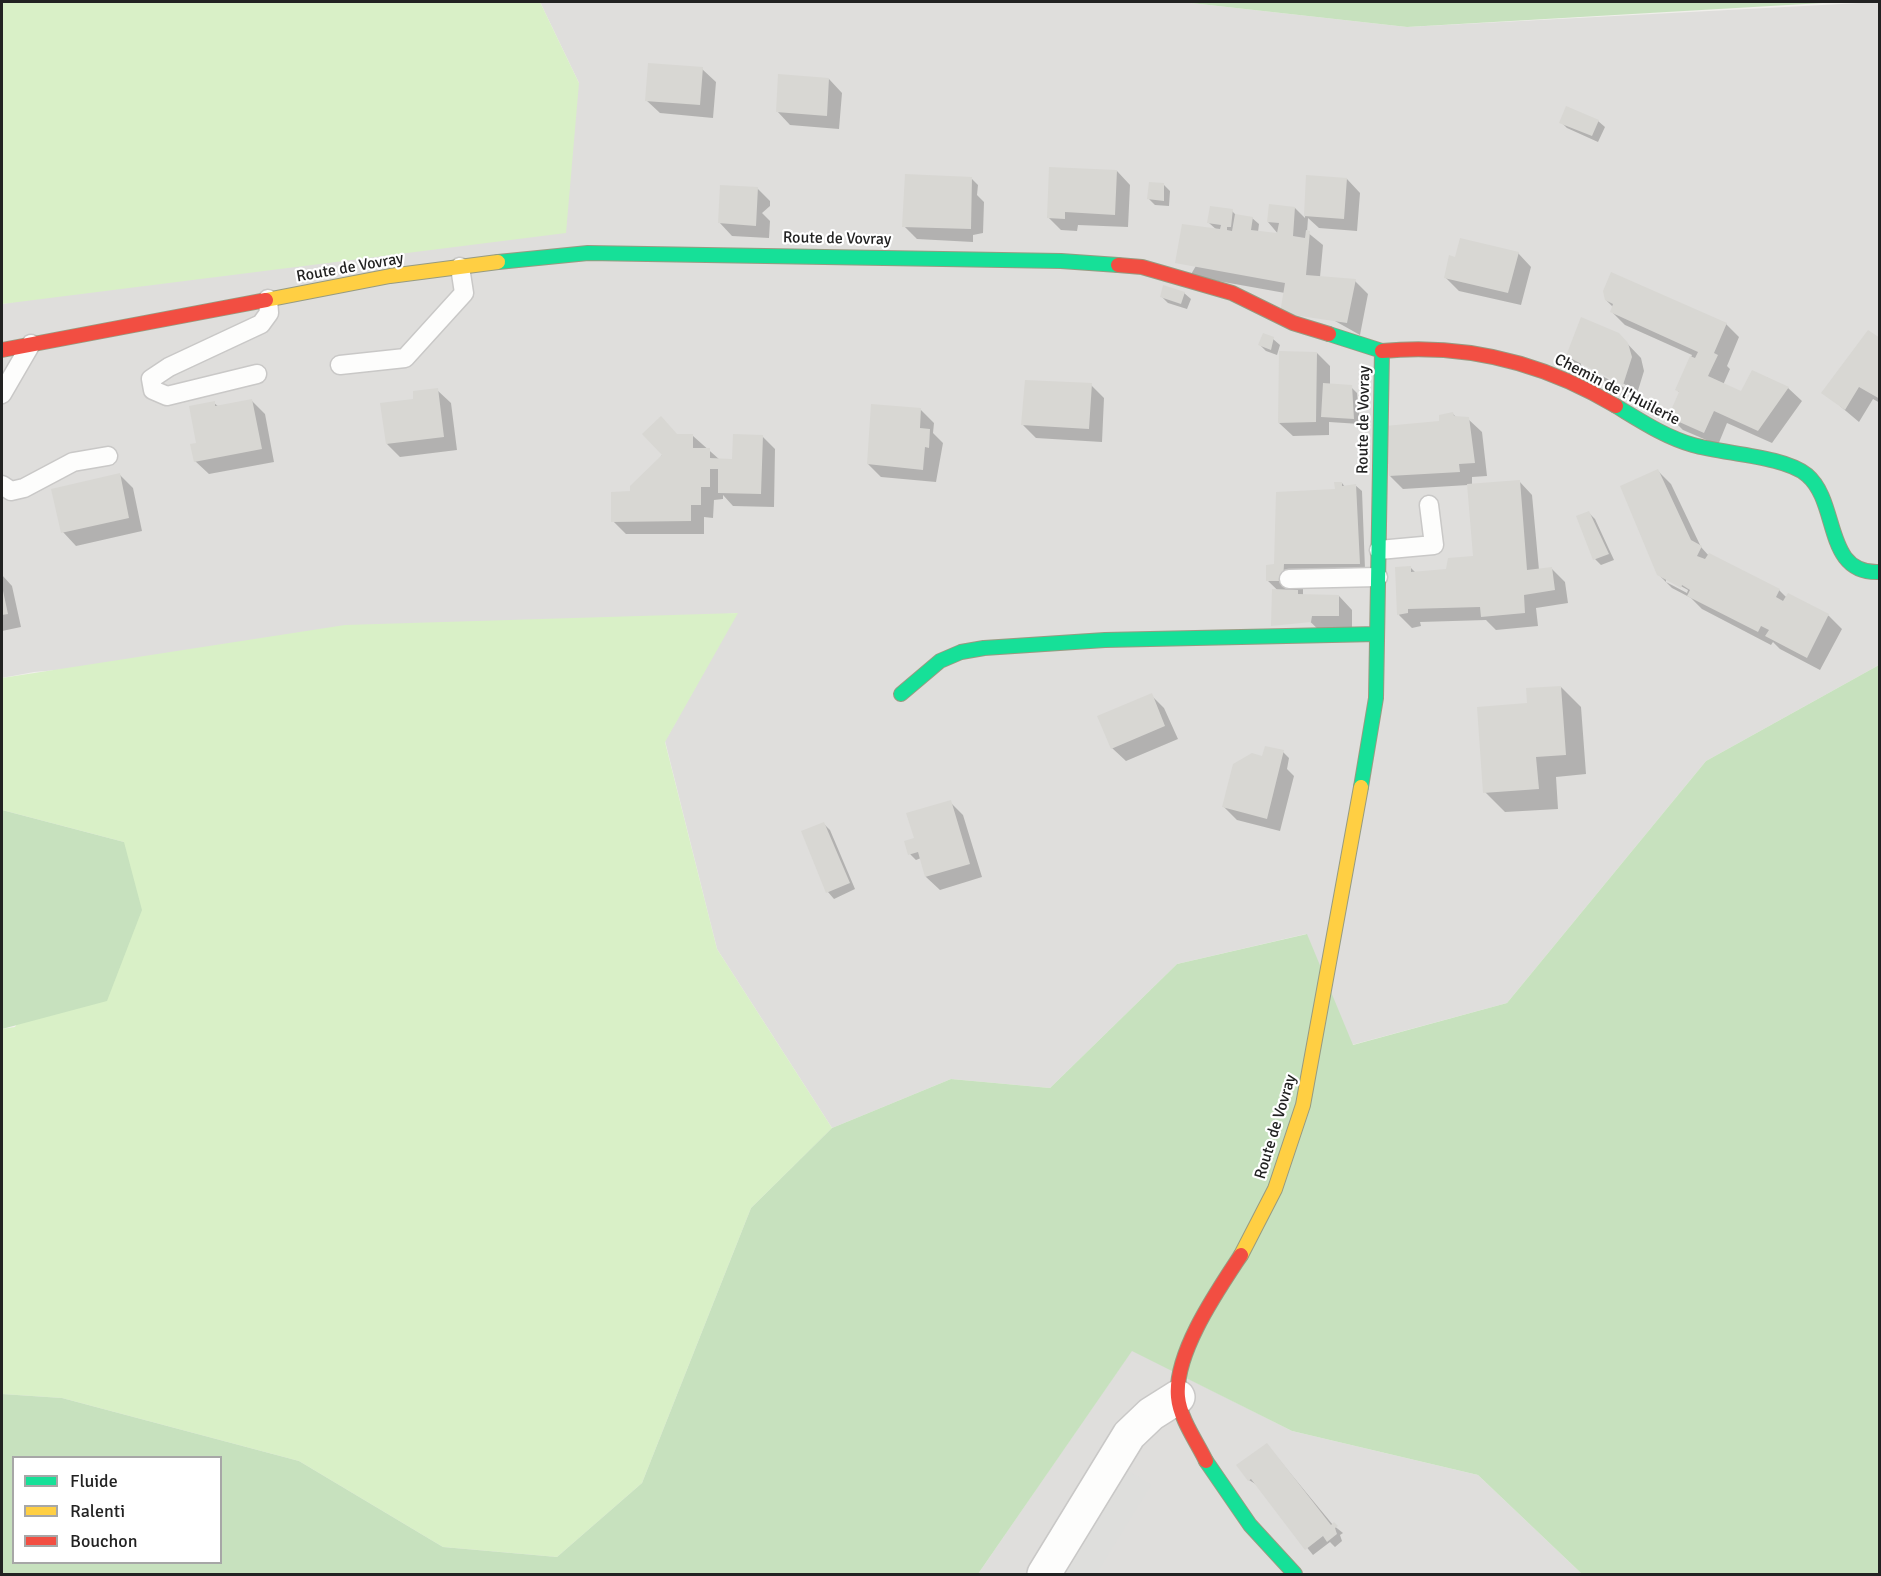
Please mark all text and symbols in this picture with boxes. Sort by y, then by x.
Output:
street label: Route de Vovray [783,228,891,250]
street label: Route de Vovray [295,249,405,287]
street label: Chemin de l'Huilerie [1551,350,1683,430]
street label: Route de Vovray [1353,366,1375,474]
street label: Route de Vovray [1251,1072,1301,1182]
legend [12,1456,222,1564]
text: Fluide [70,1470,118,1492]
text: Ralenti [70,1500,125,1522]
text: Bouchon [70,1530,138,1552]

